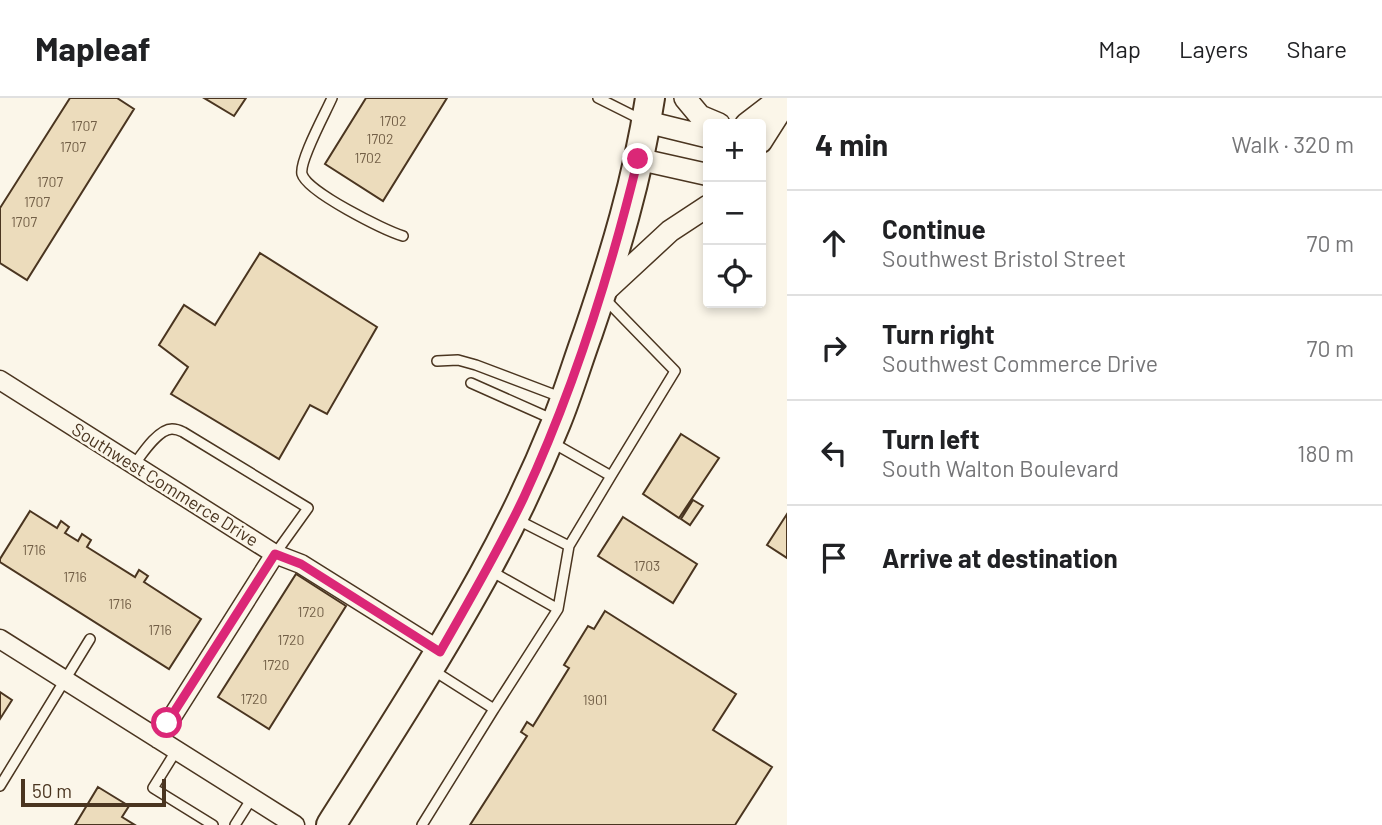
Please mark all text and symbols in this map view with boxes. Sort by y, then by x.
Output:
text: Mapleaf [35,28,151,68]
text: Map [1098,34,1141,63]
text: Layers [1179,34,1248,63]
text: Share [1286,34,1347,63]
house number: 1702 [380,112,406,129]
house number: 1707 [71,117,97,134]
map controls [703,119,766,308]
button: + [703,119,766,182]
text: 4 min [815,126,888,162]
house number: 1702 [367,130,393,147]
text: Walk · 320 m [1232,130,1354,158]
house number: 1707 [60,138,86,155]
route end [622,143,653,174]
house number: 1702 [355,149,381,166]
house number: 1707 [37,173,63,190]
button: − [703,182,766,245]
house number: 1707 [24,193,50,210]
house number: 1707 [11,213,37,230]
text: Continue [882,213,986,244]
icon: ahead [815,224,853,262]
text: 70 m [1307,229,1354,257]
text: Southwest Bristol Street [882,244,1126,272]
button: locate [703,245,766,308]
text: Turn right [882,318,995,349]
icon: right [815,329,853,367]
text: 70 m [1307,334,1354,362]
text: Southwest Commerce Drive [882,349,1158,377]
street label: Southwest Commerce Drive [68,418,263,551]
text: Turn left [882,423,980,454]
icon: left [815,434,853,472]
text: 180 m [1297,439,1354,467]
text: South Walton Boulevard [882,454,1119,482]
icon: arrive [815,539,853,577]
house number: 1716 [22,541,46,558]
text: Arrive at destination [882,542,1118,573]
house number: 1703 [634,557,660,574]
house number: 1716 [63,568,87,585]
house number: 1716 [108,595,132,612]
house number: 1720 [298,603,324,620]
house number: 1716 [148,621,172,638]
house number: 1720 [278,631,304,648]
house number: 1720 [263,656,289,673]
house number: 1720 [241,690,267,707]
house number: 1901 [583,691,607,708]
route start [151,707,182,738]
scale bar [21,776,166,808]
text: 50 m [32,779,72,802]

